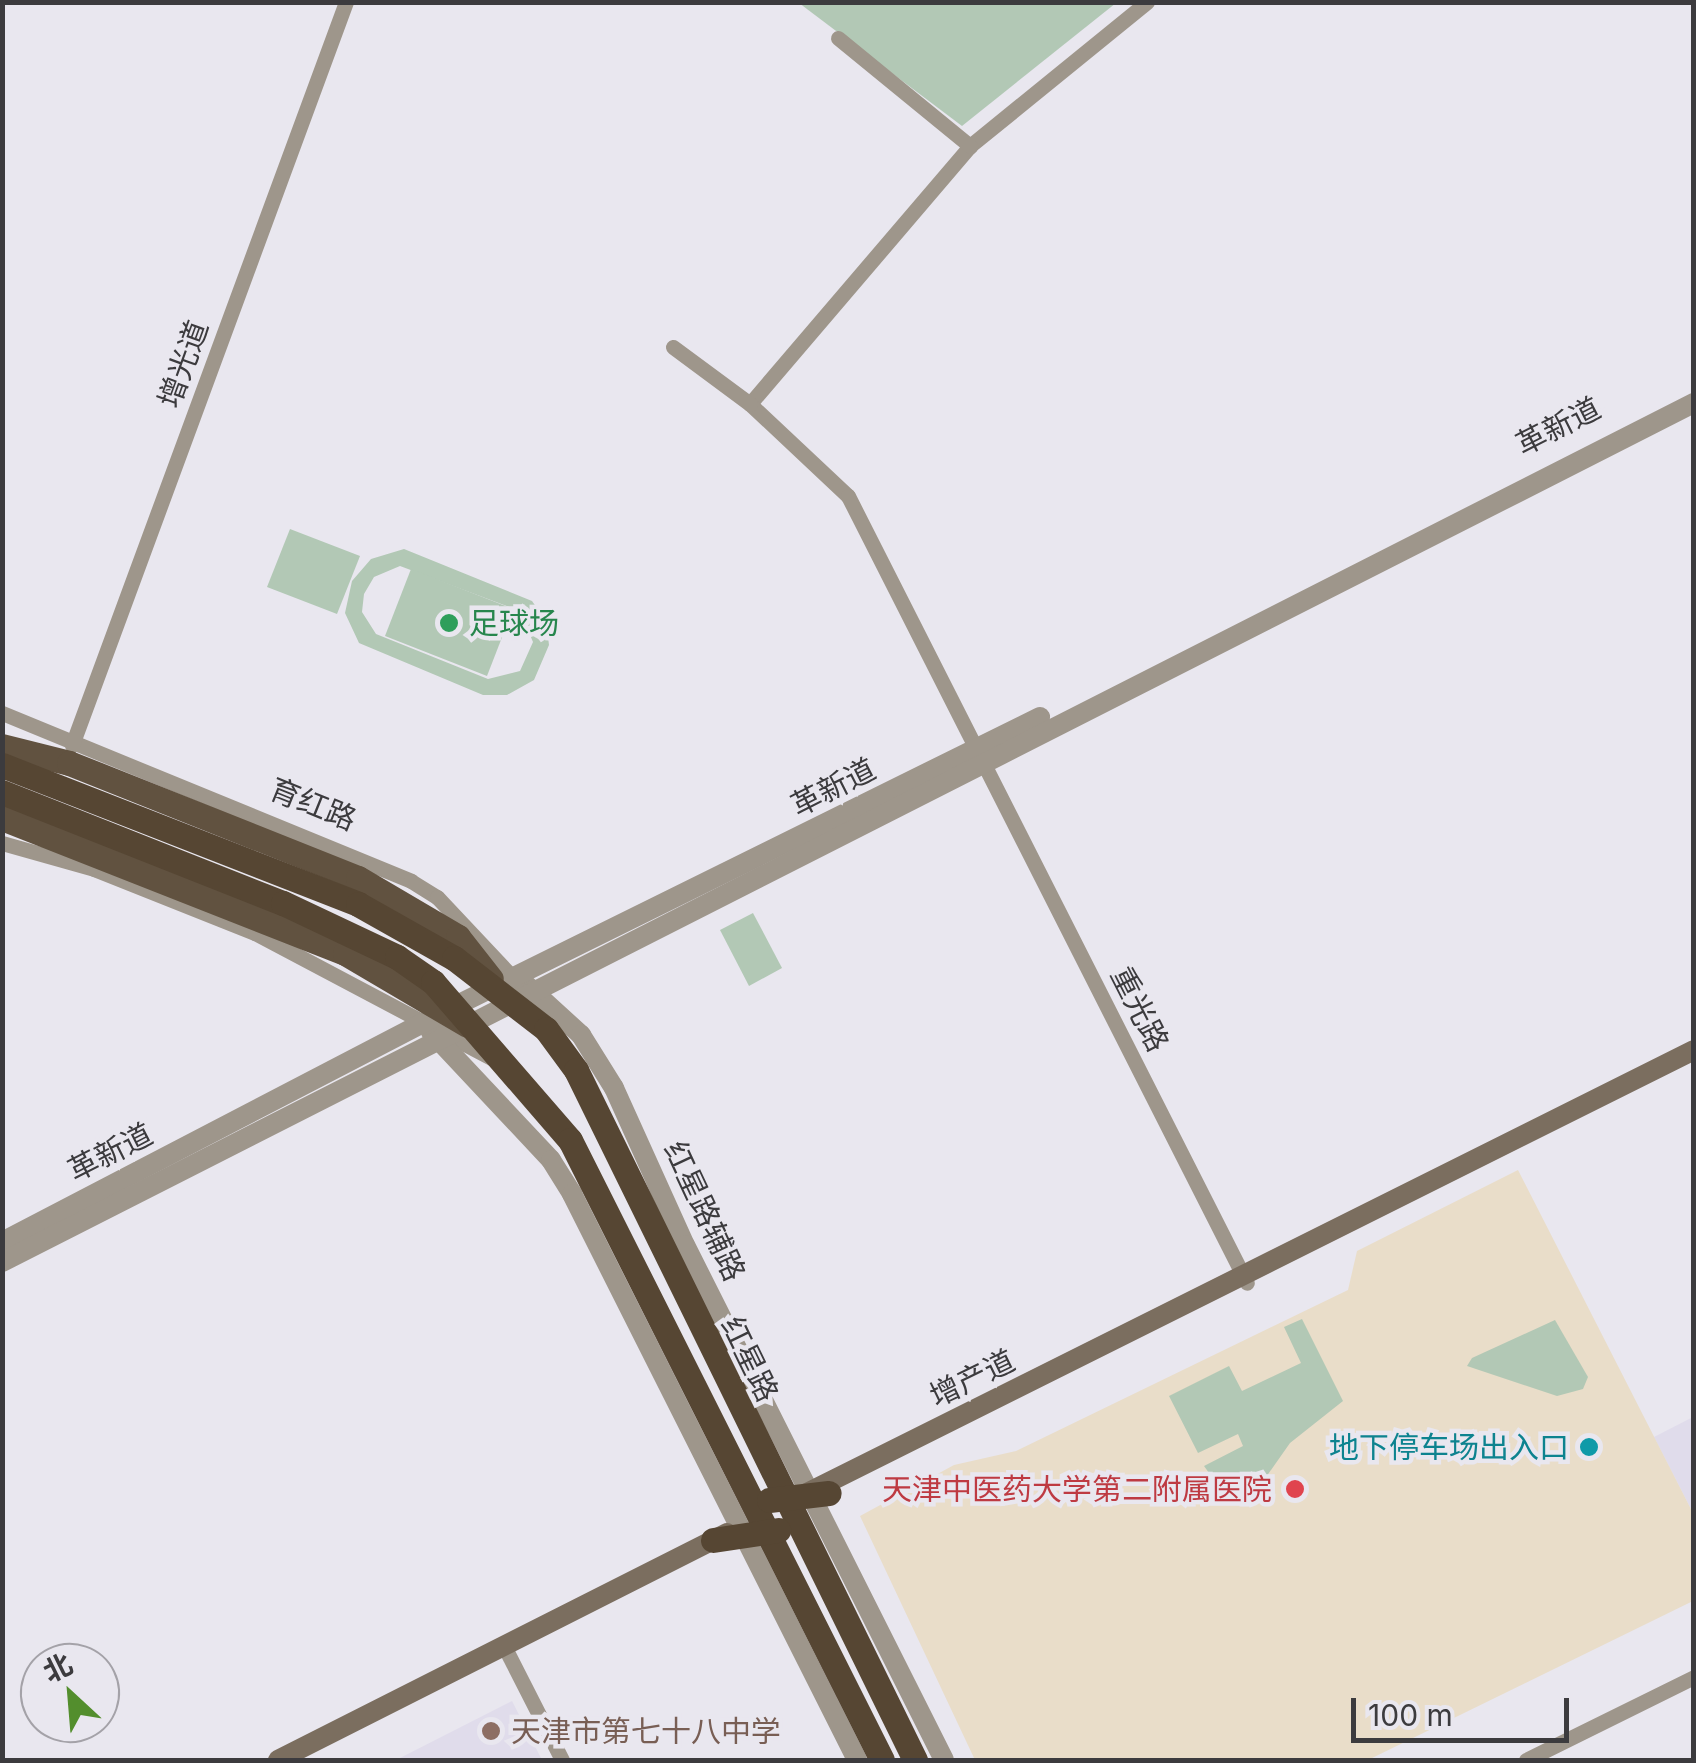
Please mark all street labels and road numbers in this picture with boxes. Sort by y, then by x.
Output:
street label: 增光道 [151,316,215,412]
street label: 革新道 [1510,390,1606,462]
street label: 革新道 [785,751,881,823]
street label: 育红路 [265,770,361,838]
street label: 重光路 [1104,961,1176,1057]
street label: 革新道 [62,1116,158,1188]
street label: 红星路辅路 [657,1135,753,1287]
street label: 红星路 [714,1311,786,1407]
street label: 增产道 [924,1342,1020,1414]

